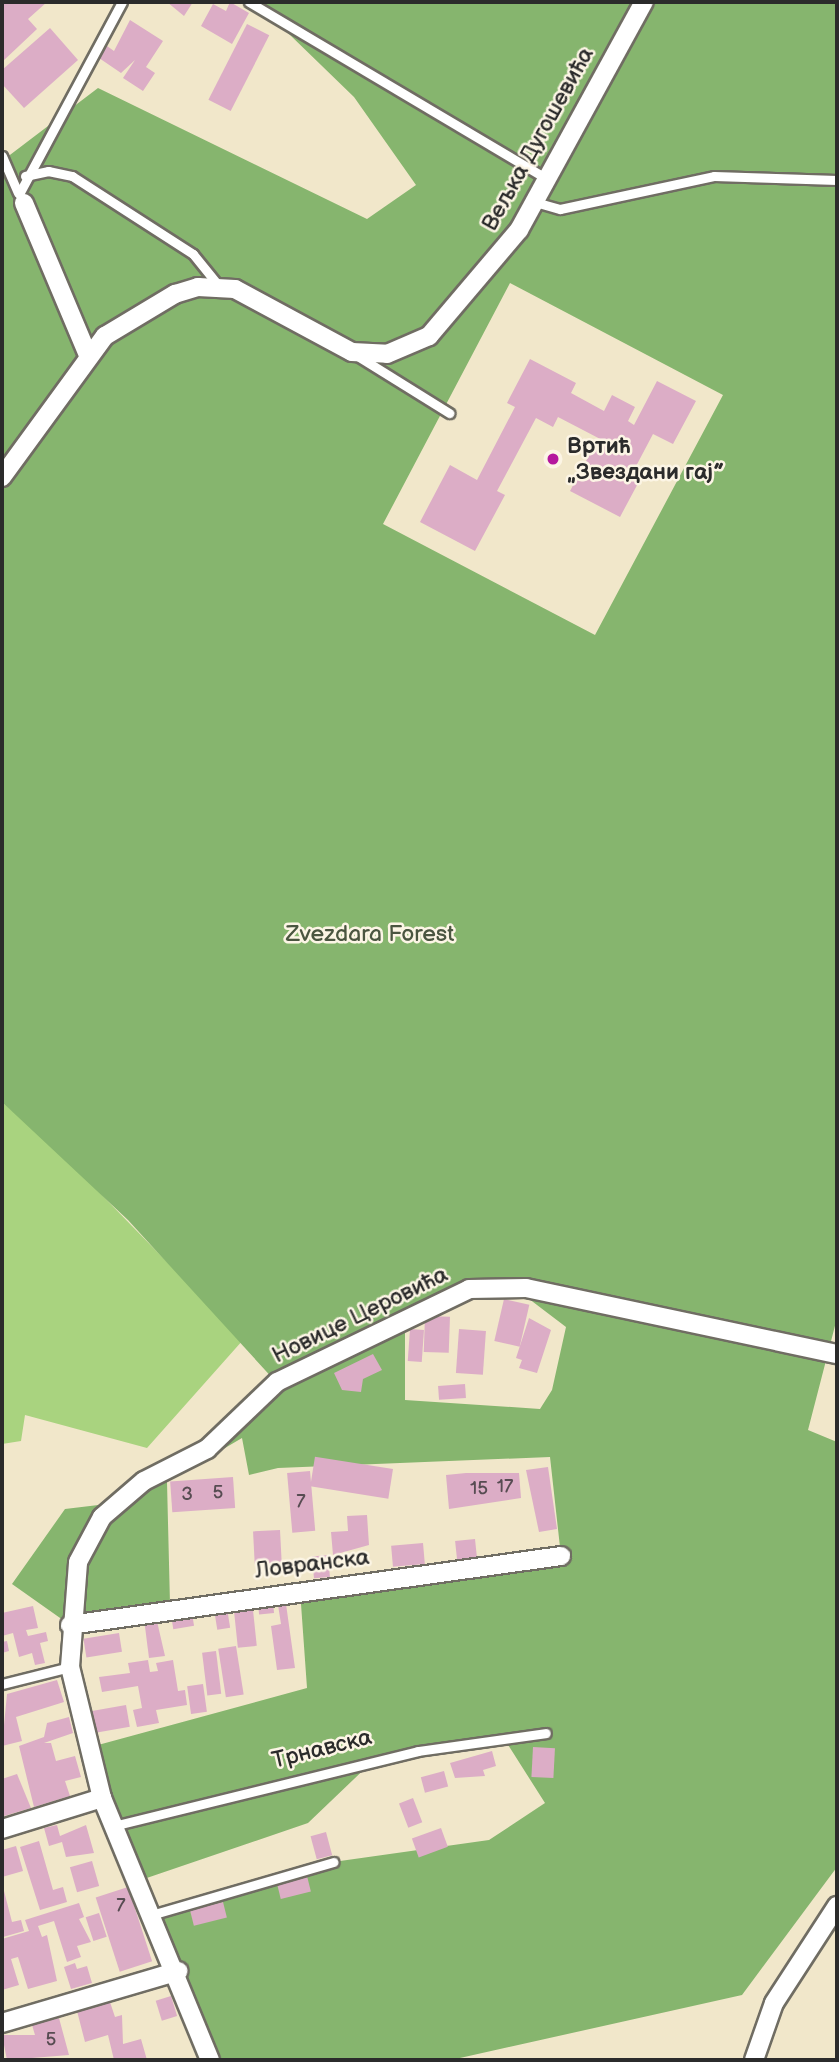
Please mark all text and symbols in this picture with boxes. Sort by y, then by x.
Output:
street label: Вељка Дугошевића [476,42,600,236]
place label: Вртић „Звездани гај” [567,432,724,486]
marker: Вртић „Звездани гај” [545,451,561,467]
park label: Zvezdara Forest [286,920,454,948]
street label: Новице Церовића [268,1261,452,1369]
house number: 17 [497,1476,513,1498]
house number: 15 [470,1478,488,1500]
house number: 5 [213,1482,223,1504]
house number: 3 [181,1484,193,1506]
house number: 7 [296,1491,306,1513]
street label: Ловранска [253,1543,371,1585]
street label: Трнавска [269,1723,375,1775]
house number: 7 [116,1895,126,1917]
house number: 5 [46,2029,56,2051]

